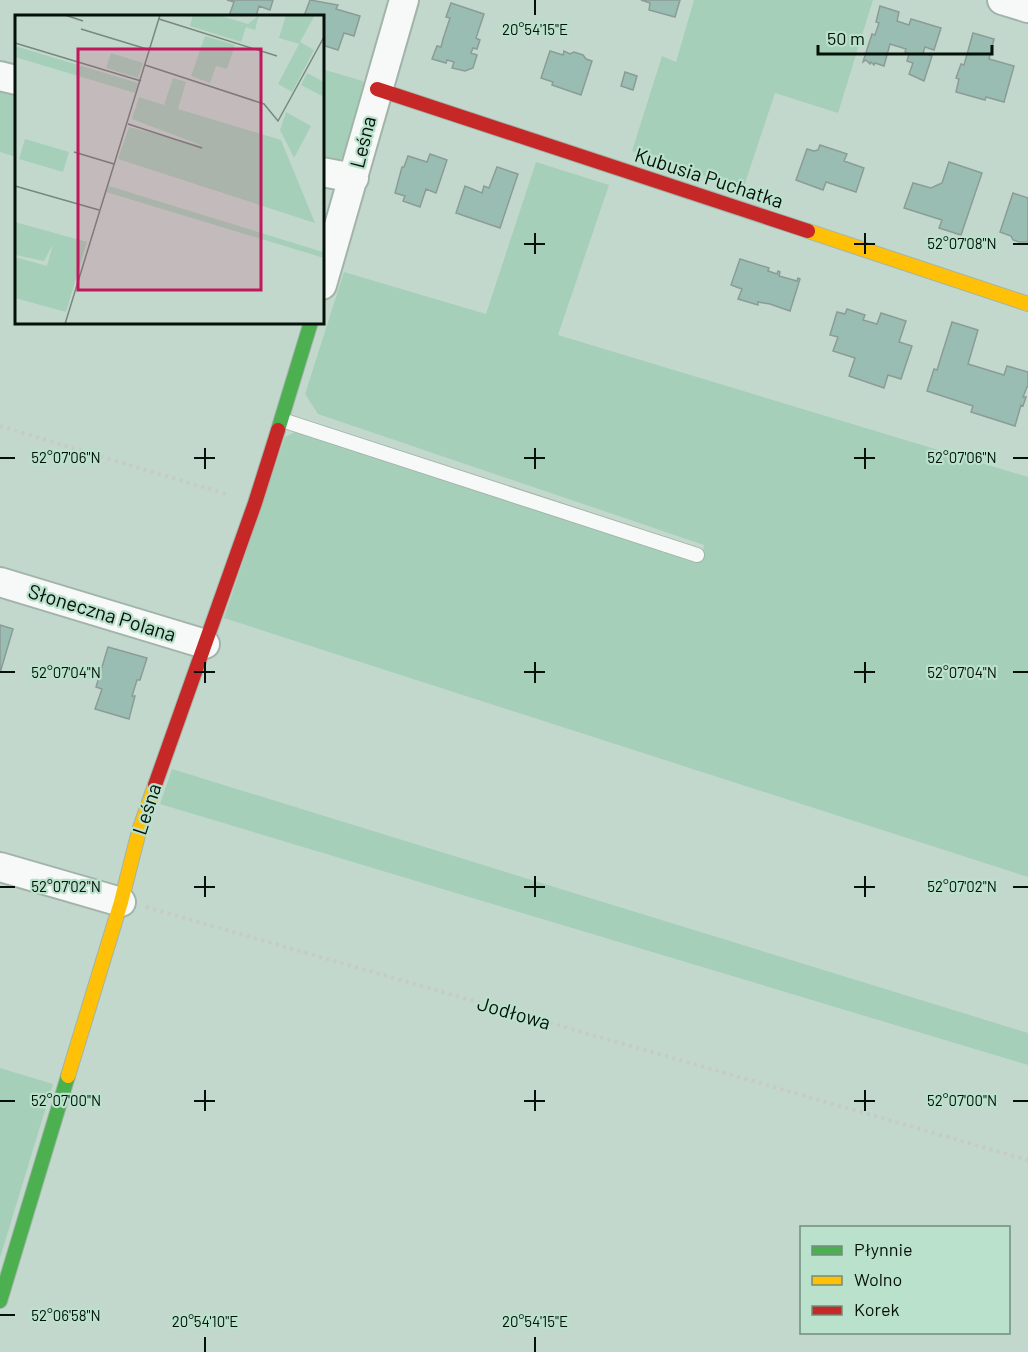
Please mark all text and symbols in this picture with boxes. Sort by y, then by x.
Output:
inset map [15,15,324,324]
scale bar [818,18,992,56]
text: 20°54'15"E [502,20,568,38]
text: 50 m [827,27,865,49]
street label: Leśna [344,113,380,170]
street label: Kubusia Puchatka [632,142,787,212]
text: 52°07'08"N [927,234,997,252]
text: 52°07'06"N [31,448,101,466]
text: 52°07'06"N [927,448,997,466]
street label: Słoneczna Polana [25,578,179,646]
text: 52°07'04"N [31,663,101,681]
text: 52°07'04"N [927,663,997,681]
street label: Leśna [127,780,166,837]
text: 52°07'02"N [31,877,101,895]
text: 52°07'02"N [927,877,997,895]
street label: Jodłowa [475,990,554,1034]
text: 52°07'00"N [31,1091,101,1109]
text: 52°07'00"N [927,1091,997,1109]
legend [800,1226,1010,1334]
text: Płynnie [854,1238,913,1260]
text: Wolno [854,1268,902,1290]
text: Korek [854,1298,900,1320]
text: 52°06'58"N [31,1306,101,1324]
text: 20°54'10"E [172,1312,238,1330]
text: 20°54'15"E [502,1312,568,1330]

